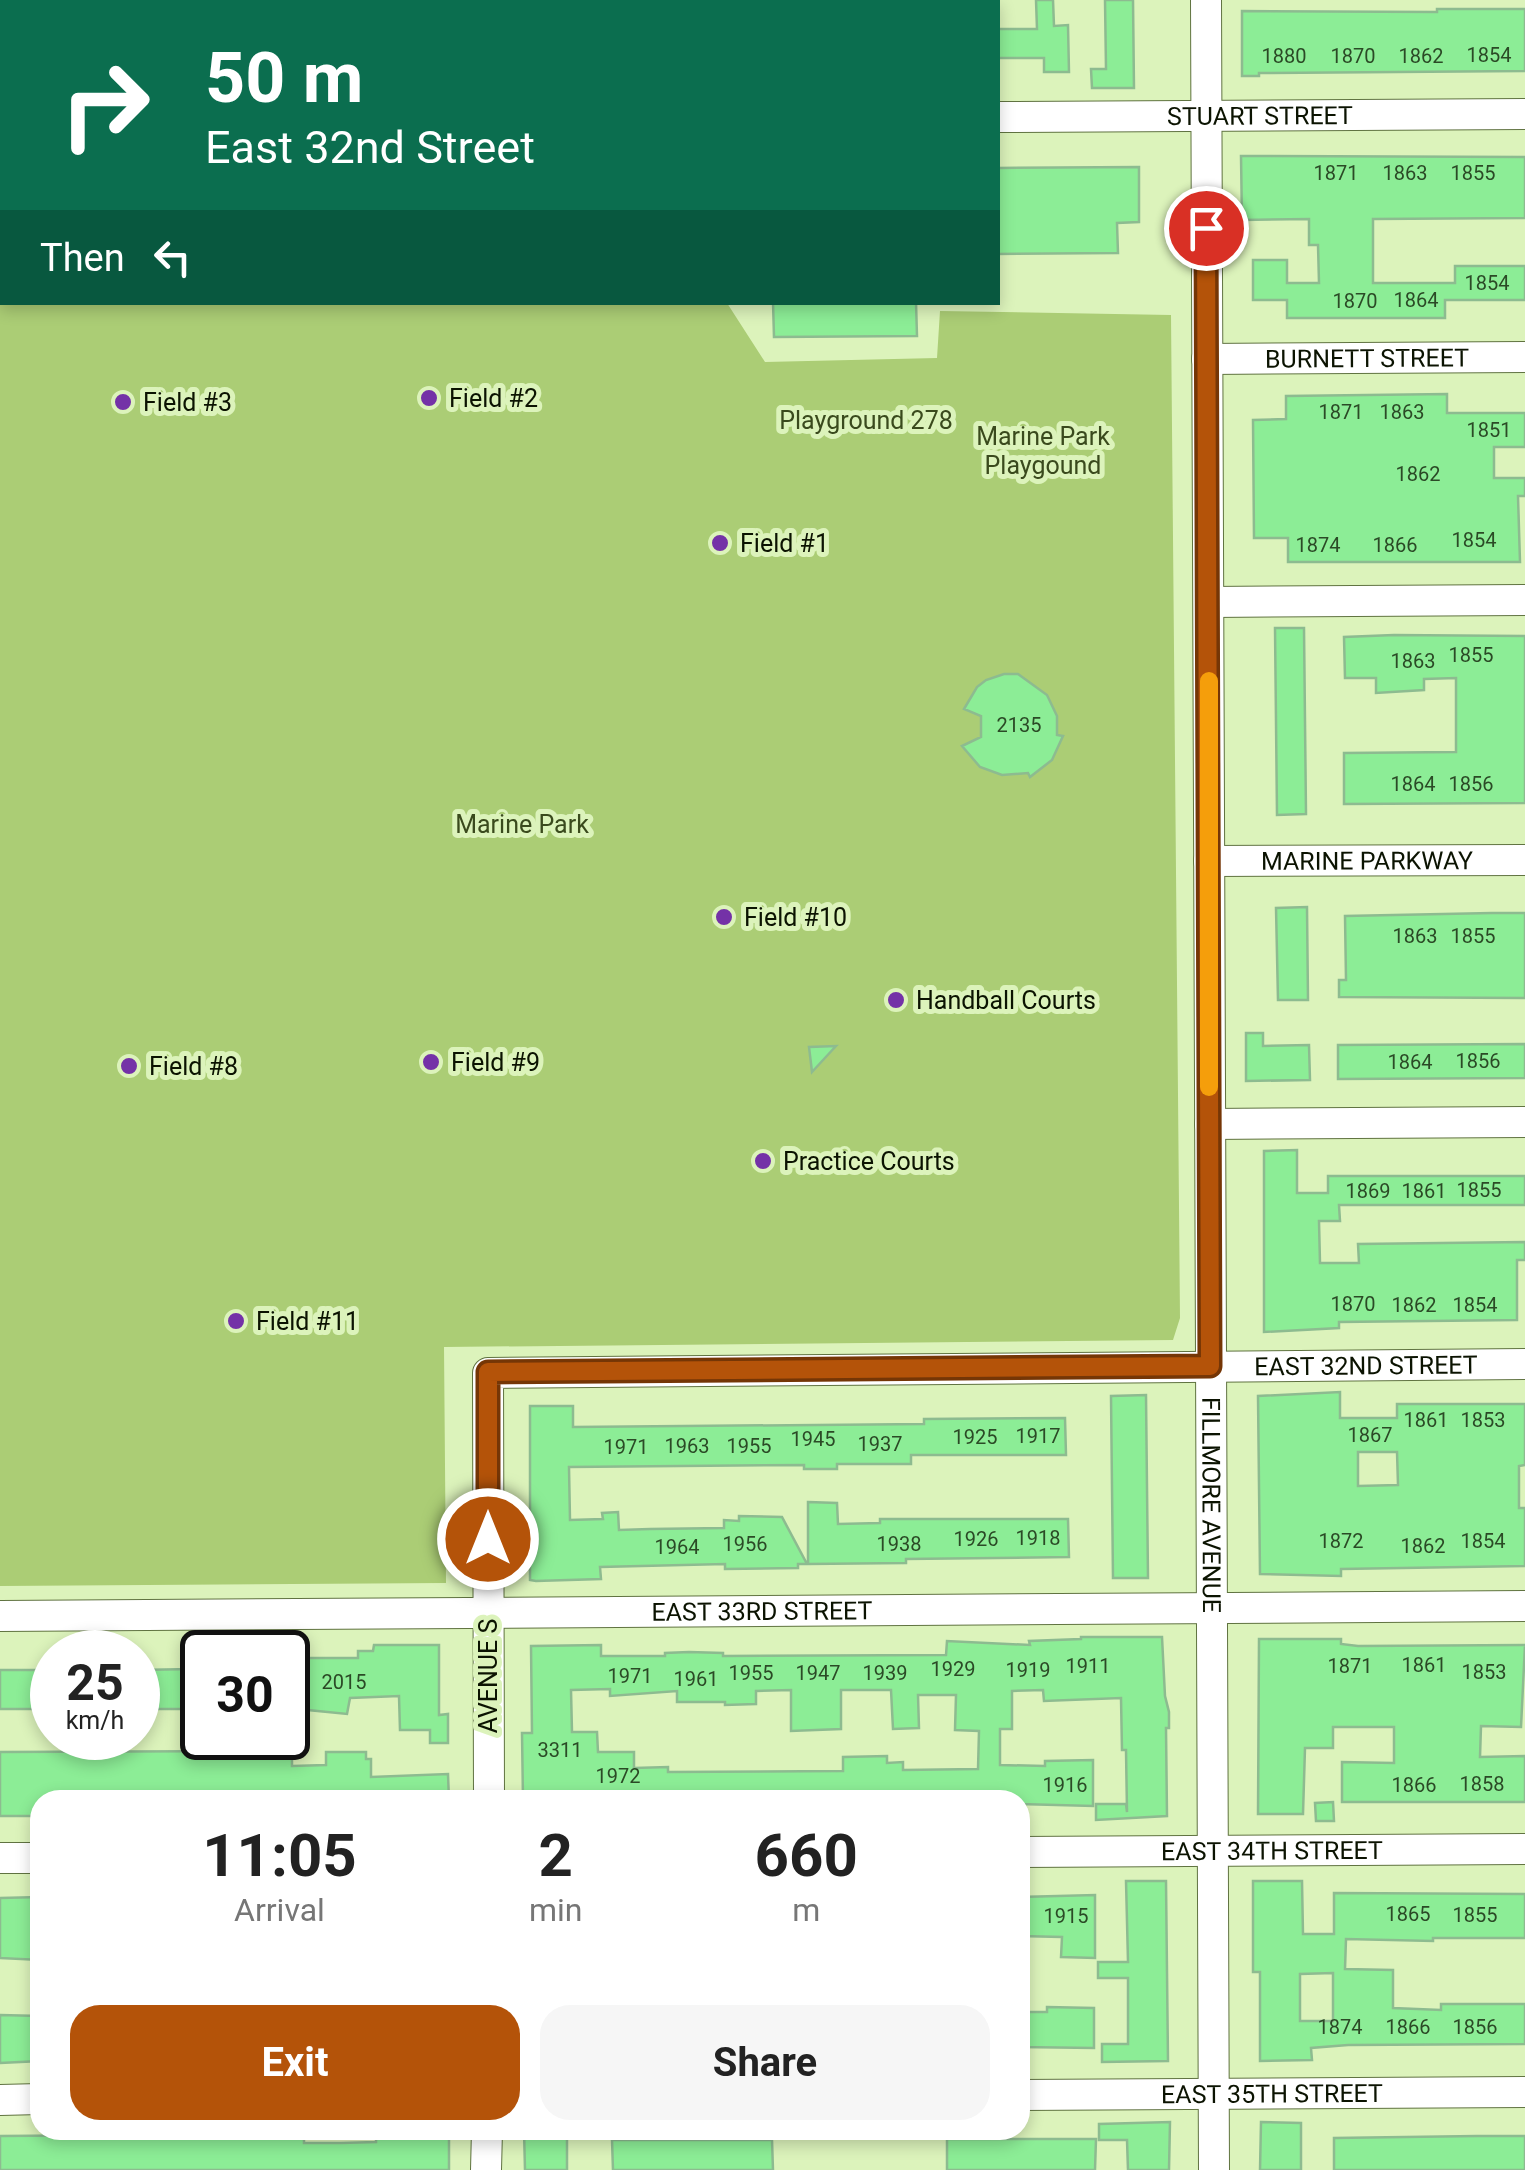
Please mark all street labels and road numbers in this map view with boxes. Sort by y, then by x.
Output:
street label: STUART STREET [1167,100,1353,131]
street label: BURNETT STREET [1265,343,1469,373]
street label: MARINE PARKWAY [1261,846,1473,875]
street label: EAST 32ND STREET [1254,1350,1478,1381]
street label: FILLMORE AVENUE [1197,1397,1226,1613]
street label: EAST 33RD STREET [651,1596,873,1626]
street label: AVENUE S [474,1619,503,1733]
street label: EAST 34TH STREET [1161,1835,1383,1866]
street label: EAST 35TH STREET [1161,2078,1383,2109]

